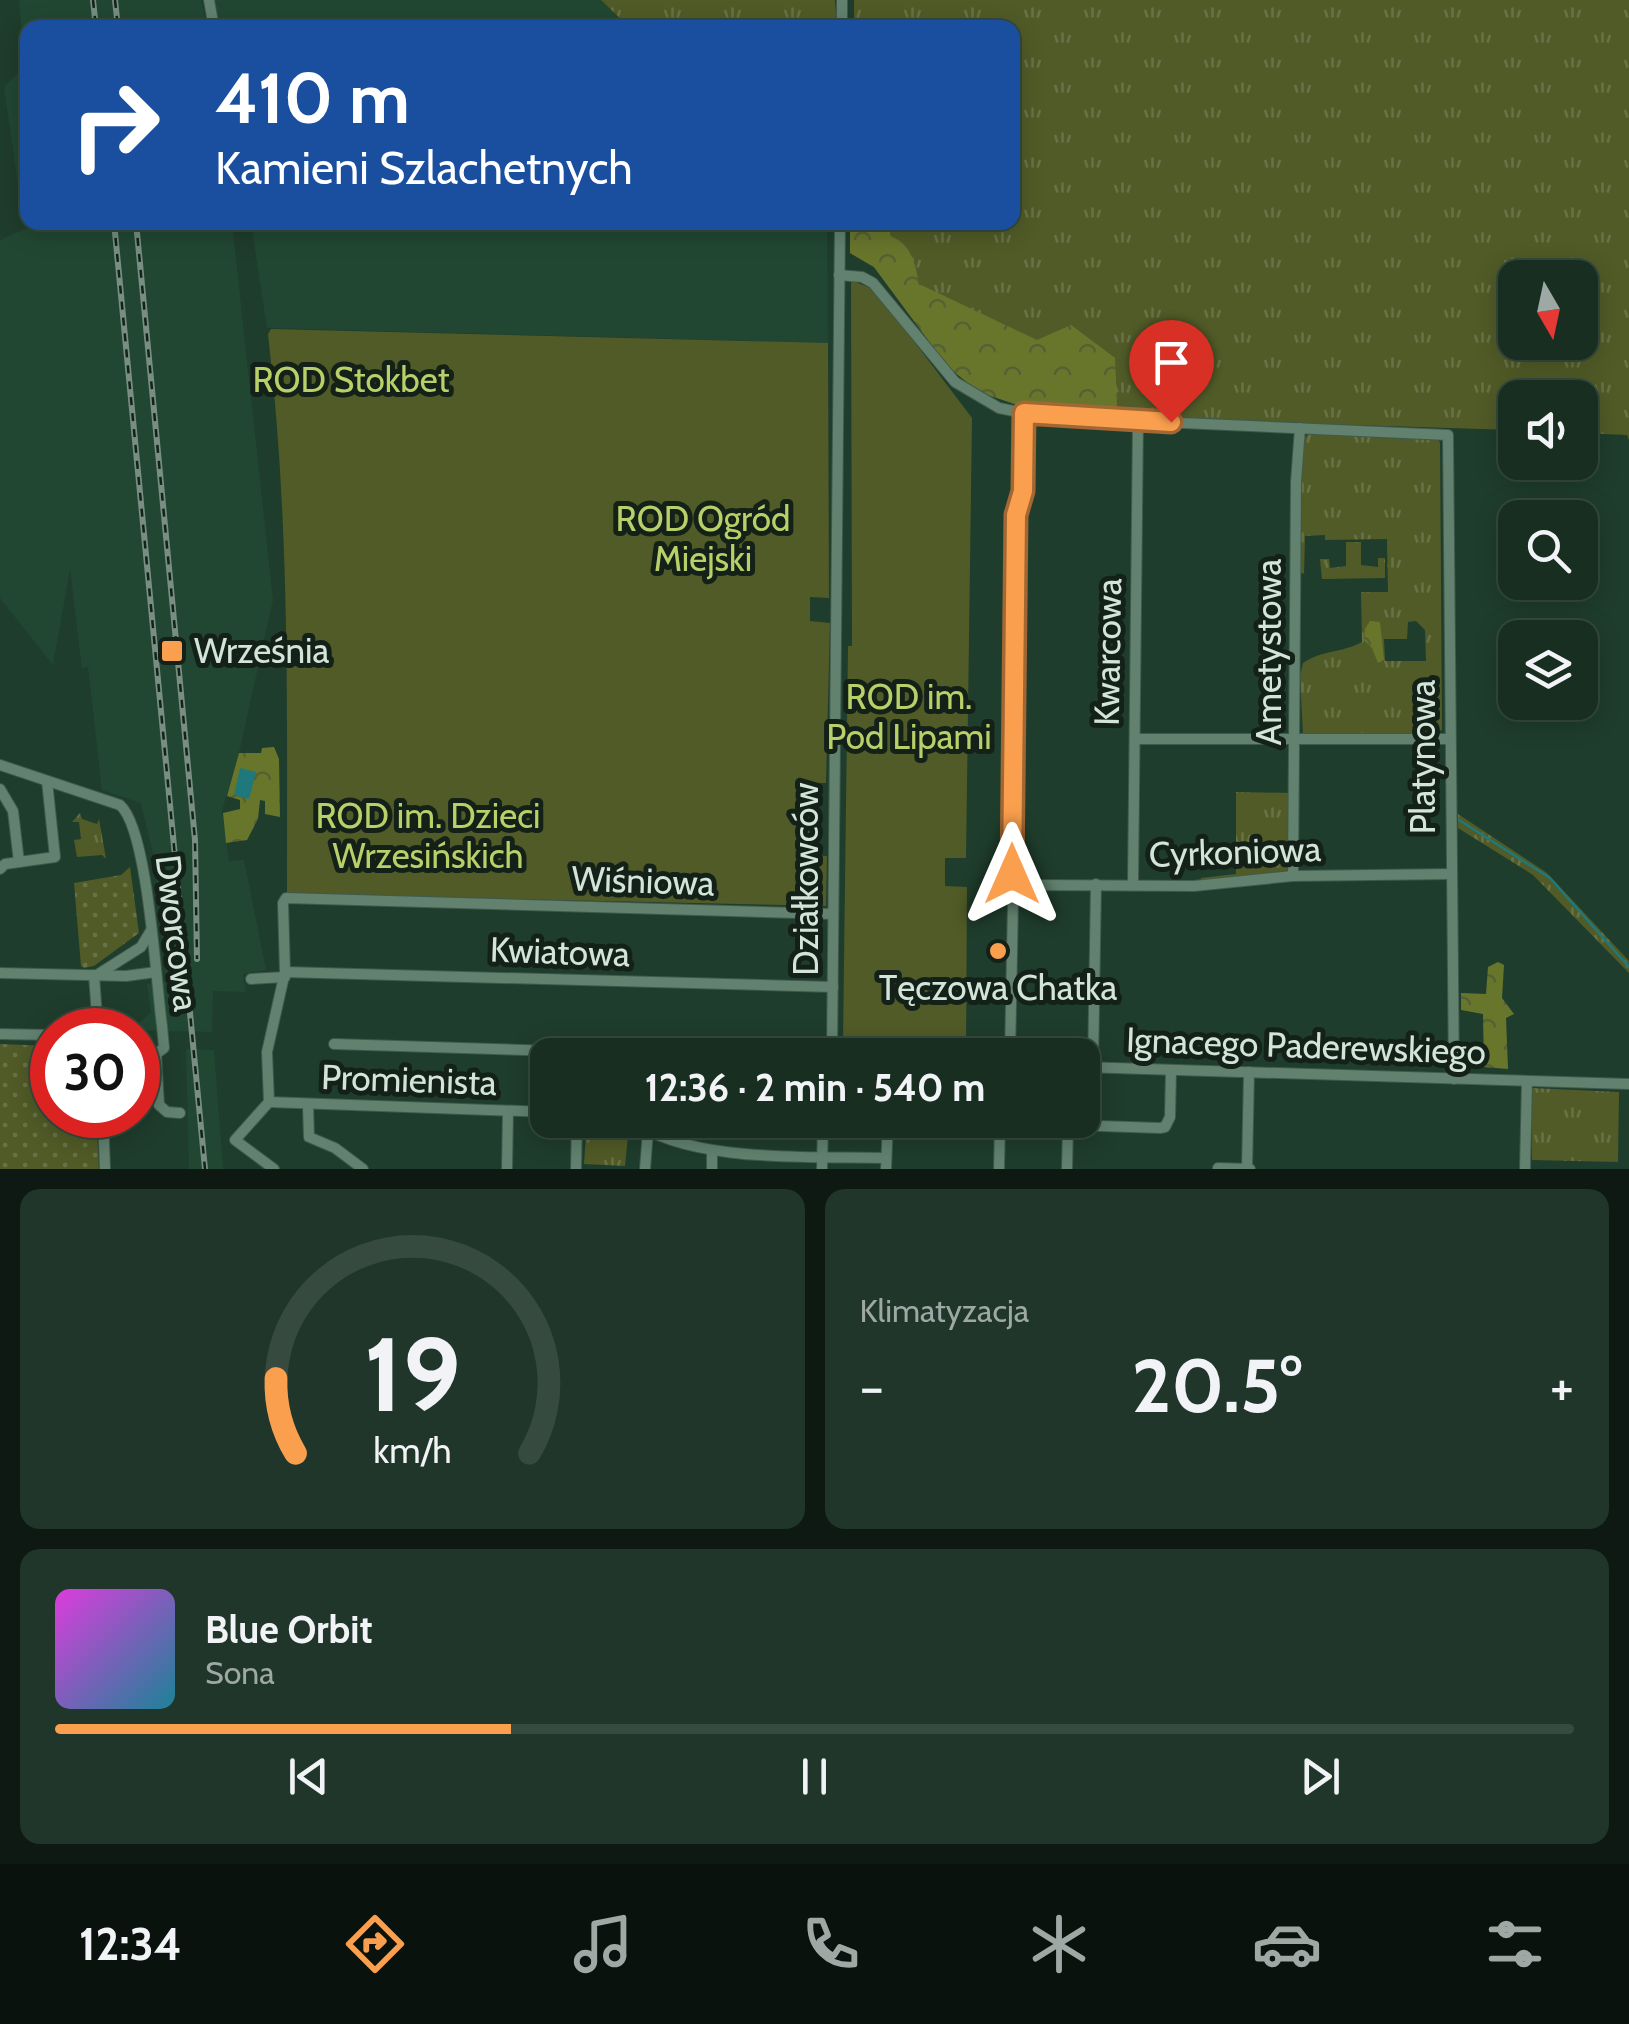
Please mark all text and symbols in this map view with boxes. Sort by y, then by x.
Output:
text: 410 m [215,55,410,141]
icon: right [50,60,180,190]
text: Kamieni Szlachetnych [215,141,633,195]
north arrow [1498,260,1598,360]
map controls [1498,260,1598,720]
pin [1129,320,1214,423]
icon: arrive [1144,335,1199,390]
park label: ROD Stokbet [252,358,450,401]
button: sound [1498,380,1598,480]
park label: ROD Ogród Miejski [616,497,790,580]
button: search [1498,500,1598,600]
street label: Ametystowa [1247,558,1290,745]
street label: Kwarcowa [1085,578,1130,726]
button: layers [1498,620,1598,720]
place label: Września [194,629,330,672]
marker: Września [159,638,185,664]
park label: ROD im. Pod Lipami [826,675,992,758]
street label: Platynowa [1401,679,1444,834]
street label: Działkowców [784,782,827,976]
park label: ROD im. Dzieci Wrzesińskich [315,794,541,877]
position arrow [960,822,1064,926]
street label: Cyrkoniowa [1148,827,1322,876]
street label: Dworcowa [147,852,208,1014]
street label: Wiśniowa [571,857,715,904]
street label: Kwiatowa [489,928,631,975]
marker: Tęczowa Chatka [987,940,1009,962]
place label: Tęczowa Chatka [879,966,1118,1009]
speed limit sign: 30 [30,1008,160,1138]
street label: Ignacego Paderewskiego [1125,1018,1487,1073]
street label: Promienista [320,1055,498,1104]
text: 12:36 · 2 min · 540 m [645,1064,985,1111]
text: Klimatyzacja [860,1291,1029,1330]
text: 19 [364,1311,461,1437]
text: 20.5° [1132,1340,1302,1431]
text: − [860,1353,884,1420]
text: + [1550,1353,1574,1420]
text: km/h [373,1429,451,1472]
text: Blue Orbit [205,1606,373,1653]
text: Sona [205,1653,275,1692]
icon: previous [281,1749,336,1804]
icon: pause [787,1749,842,1804]
icon: next [1293,1749,1348,1804]
icon: directions [340,1909,410,1979]
icon: music [568,1909,638,1979]
icon: phone [796,1909,866,1979]
icon: climate [1024,1909,1094,1979]
icon: car [1252,1909,1322,1979]
icon: filters [1480,1909,1550,1979]
text: 12:34 [79,1917,182,1971]

